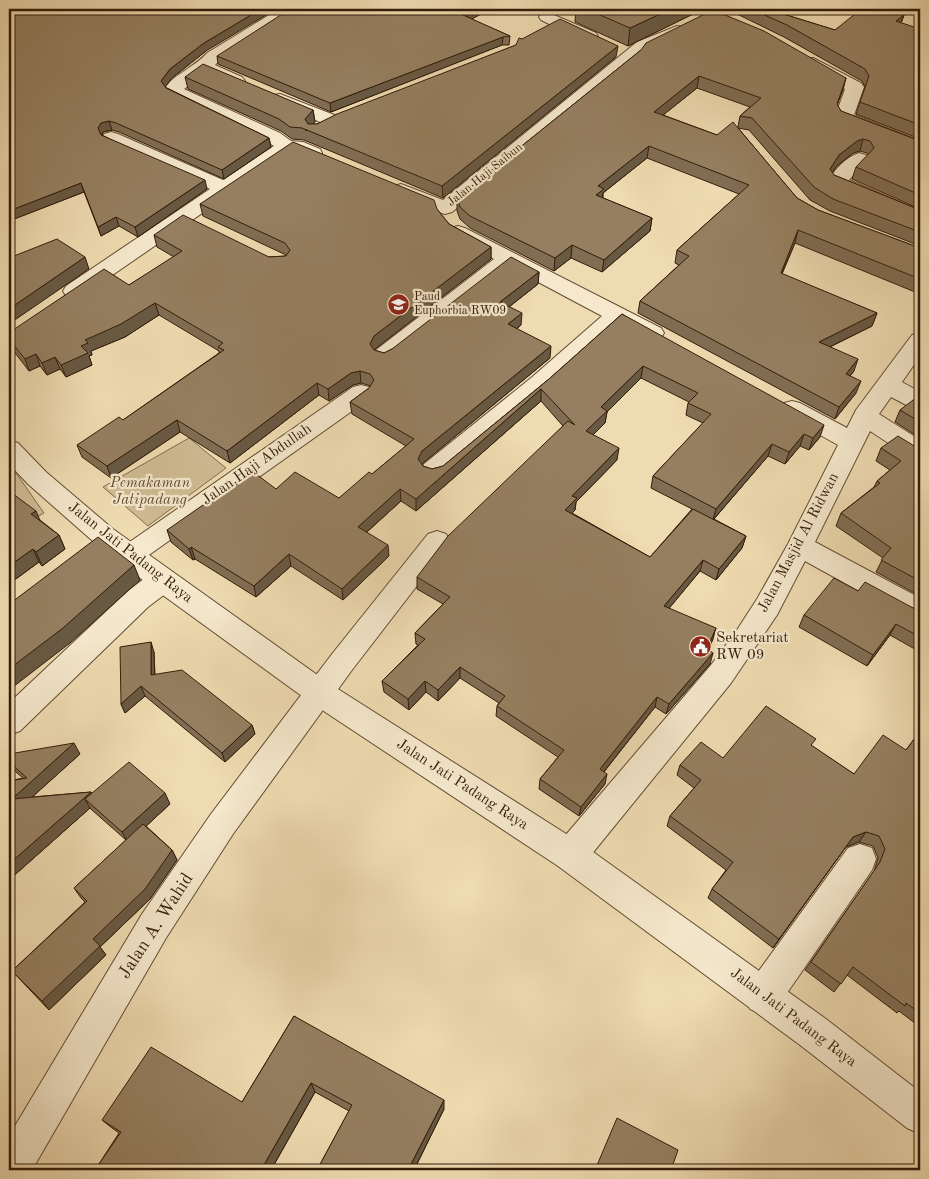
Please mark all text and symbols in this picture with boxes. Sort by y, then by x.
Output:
street label: Jalan Haji Saibun [445,141,525,209]
place label: Paud Euphorbia RW09 [414,291,506,317]
school or university icon: Paud Euphorbia RW09 [386,292,410,316]
street label: Jalan Haji Abdullah [199,422,315,508]
street label: Jalan Masjid Al Ridwan [756,471,842,615]
park label: Pemakaman Jatipadang [109,476,191,508]
street label: Jalan Jati Padang Raya [65,500,196,607]
place label: Sekretariat RW 09 [716,631,789,663]
public building icon: Sekretariat RW 09 [688,635,712,659]
street label: Jalan Jati Padang Raya [393,737,531,833]
street label: Jalan A. Wahid [115,870,197,982]
street label: Jalan Jati Padang Raya [727,966,859,1071]

